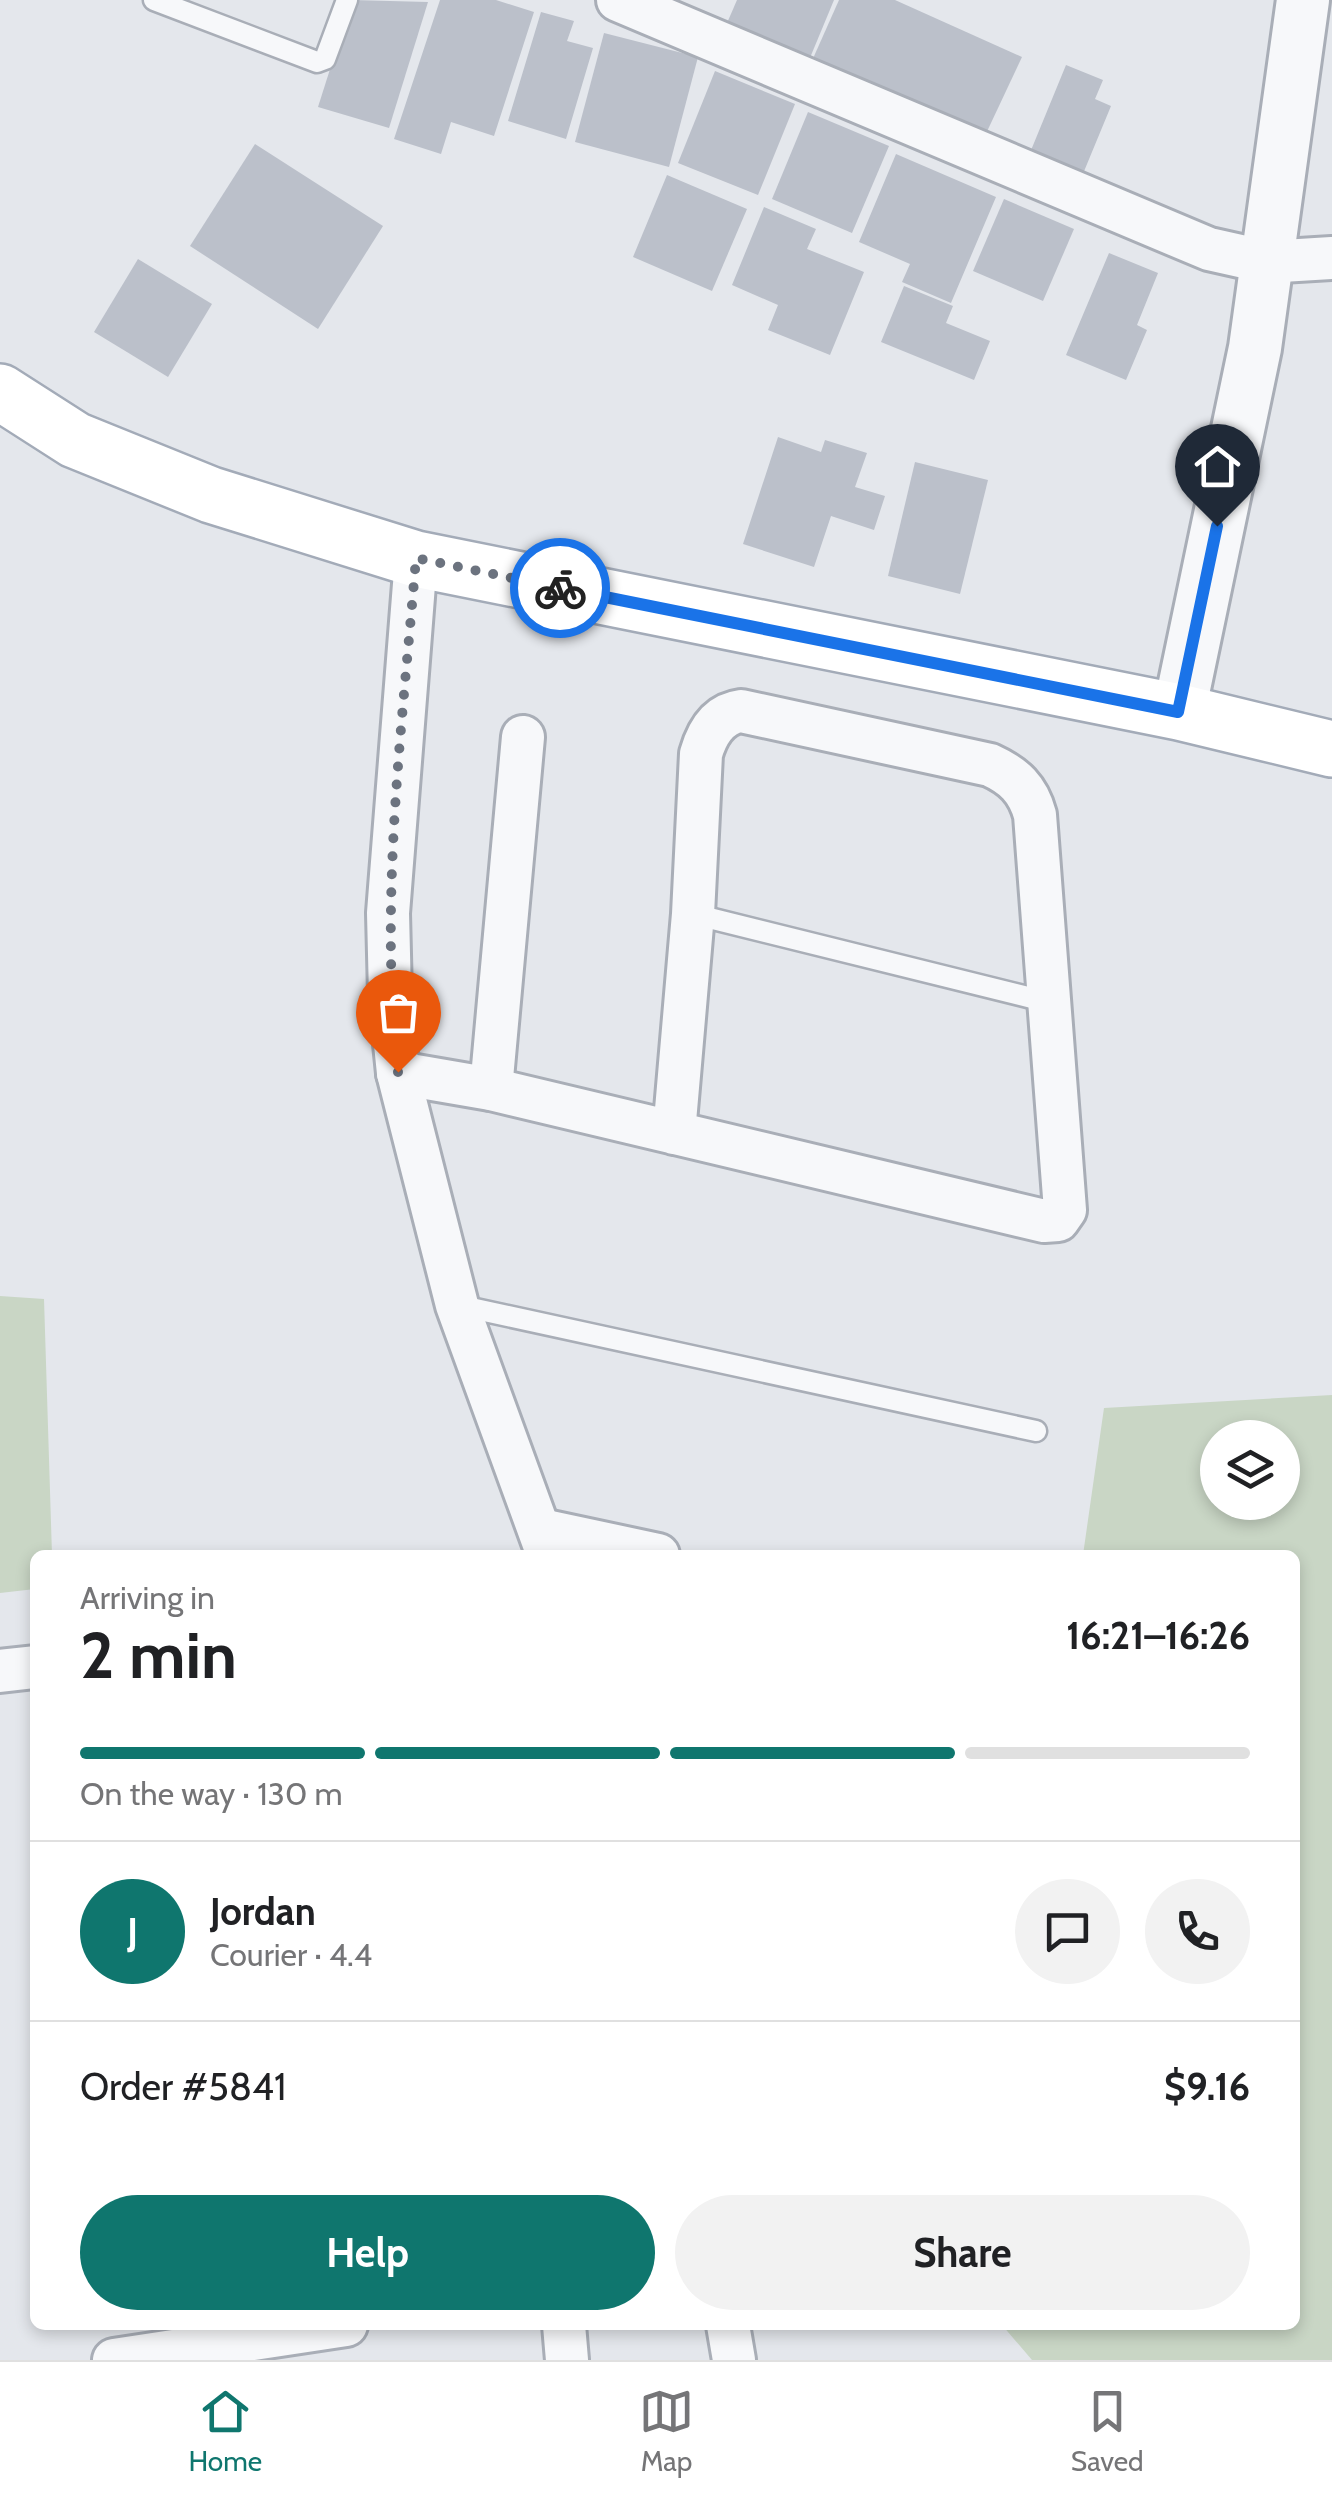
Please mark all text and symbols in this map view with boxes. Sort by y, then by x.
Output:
pin [1175,424,1260,527]
icon: home [1190,439,1245,494]
courier [510,538,610,638]
icon: bike [533,561,588,616]
pin [356,970,441,1073]
icon: bag [371,985,426,1040]
map controls [1200,1420,1300,1520]
button: layers [1200,1420,1300,1520]
text: Arriving in [80,1578,215,1617]
text: 16:21–16:26 [1066,1612,1250,1659]
text: 2 min [80,1615,237,1694]
text: On the way · 130 m [80,1774,343,1813]
button: chat [1015,1879,1120,1984]
button: phone [1145,1879,1250,1984]
text: Jordan [210,1888,316,1935]
text: J [127,1908,138,1955]
text: Courier · 4.4 [210,1935,372,1974]
text: Order #5841 [80,2063,286,2110]
text: $9.16 [1164,2063,1250,2110]
button: Help [80,2195,655,2310]
button: Share [675,2195,1250,2310]
tab: Home [188,2384,262,2478]
tab: Map [639,2384,694,2478]
tab: Saved [1071,2384,1144,2478]

